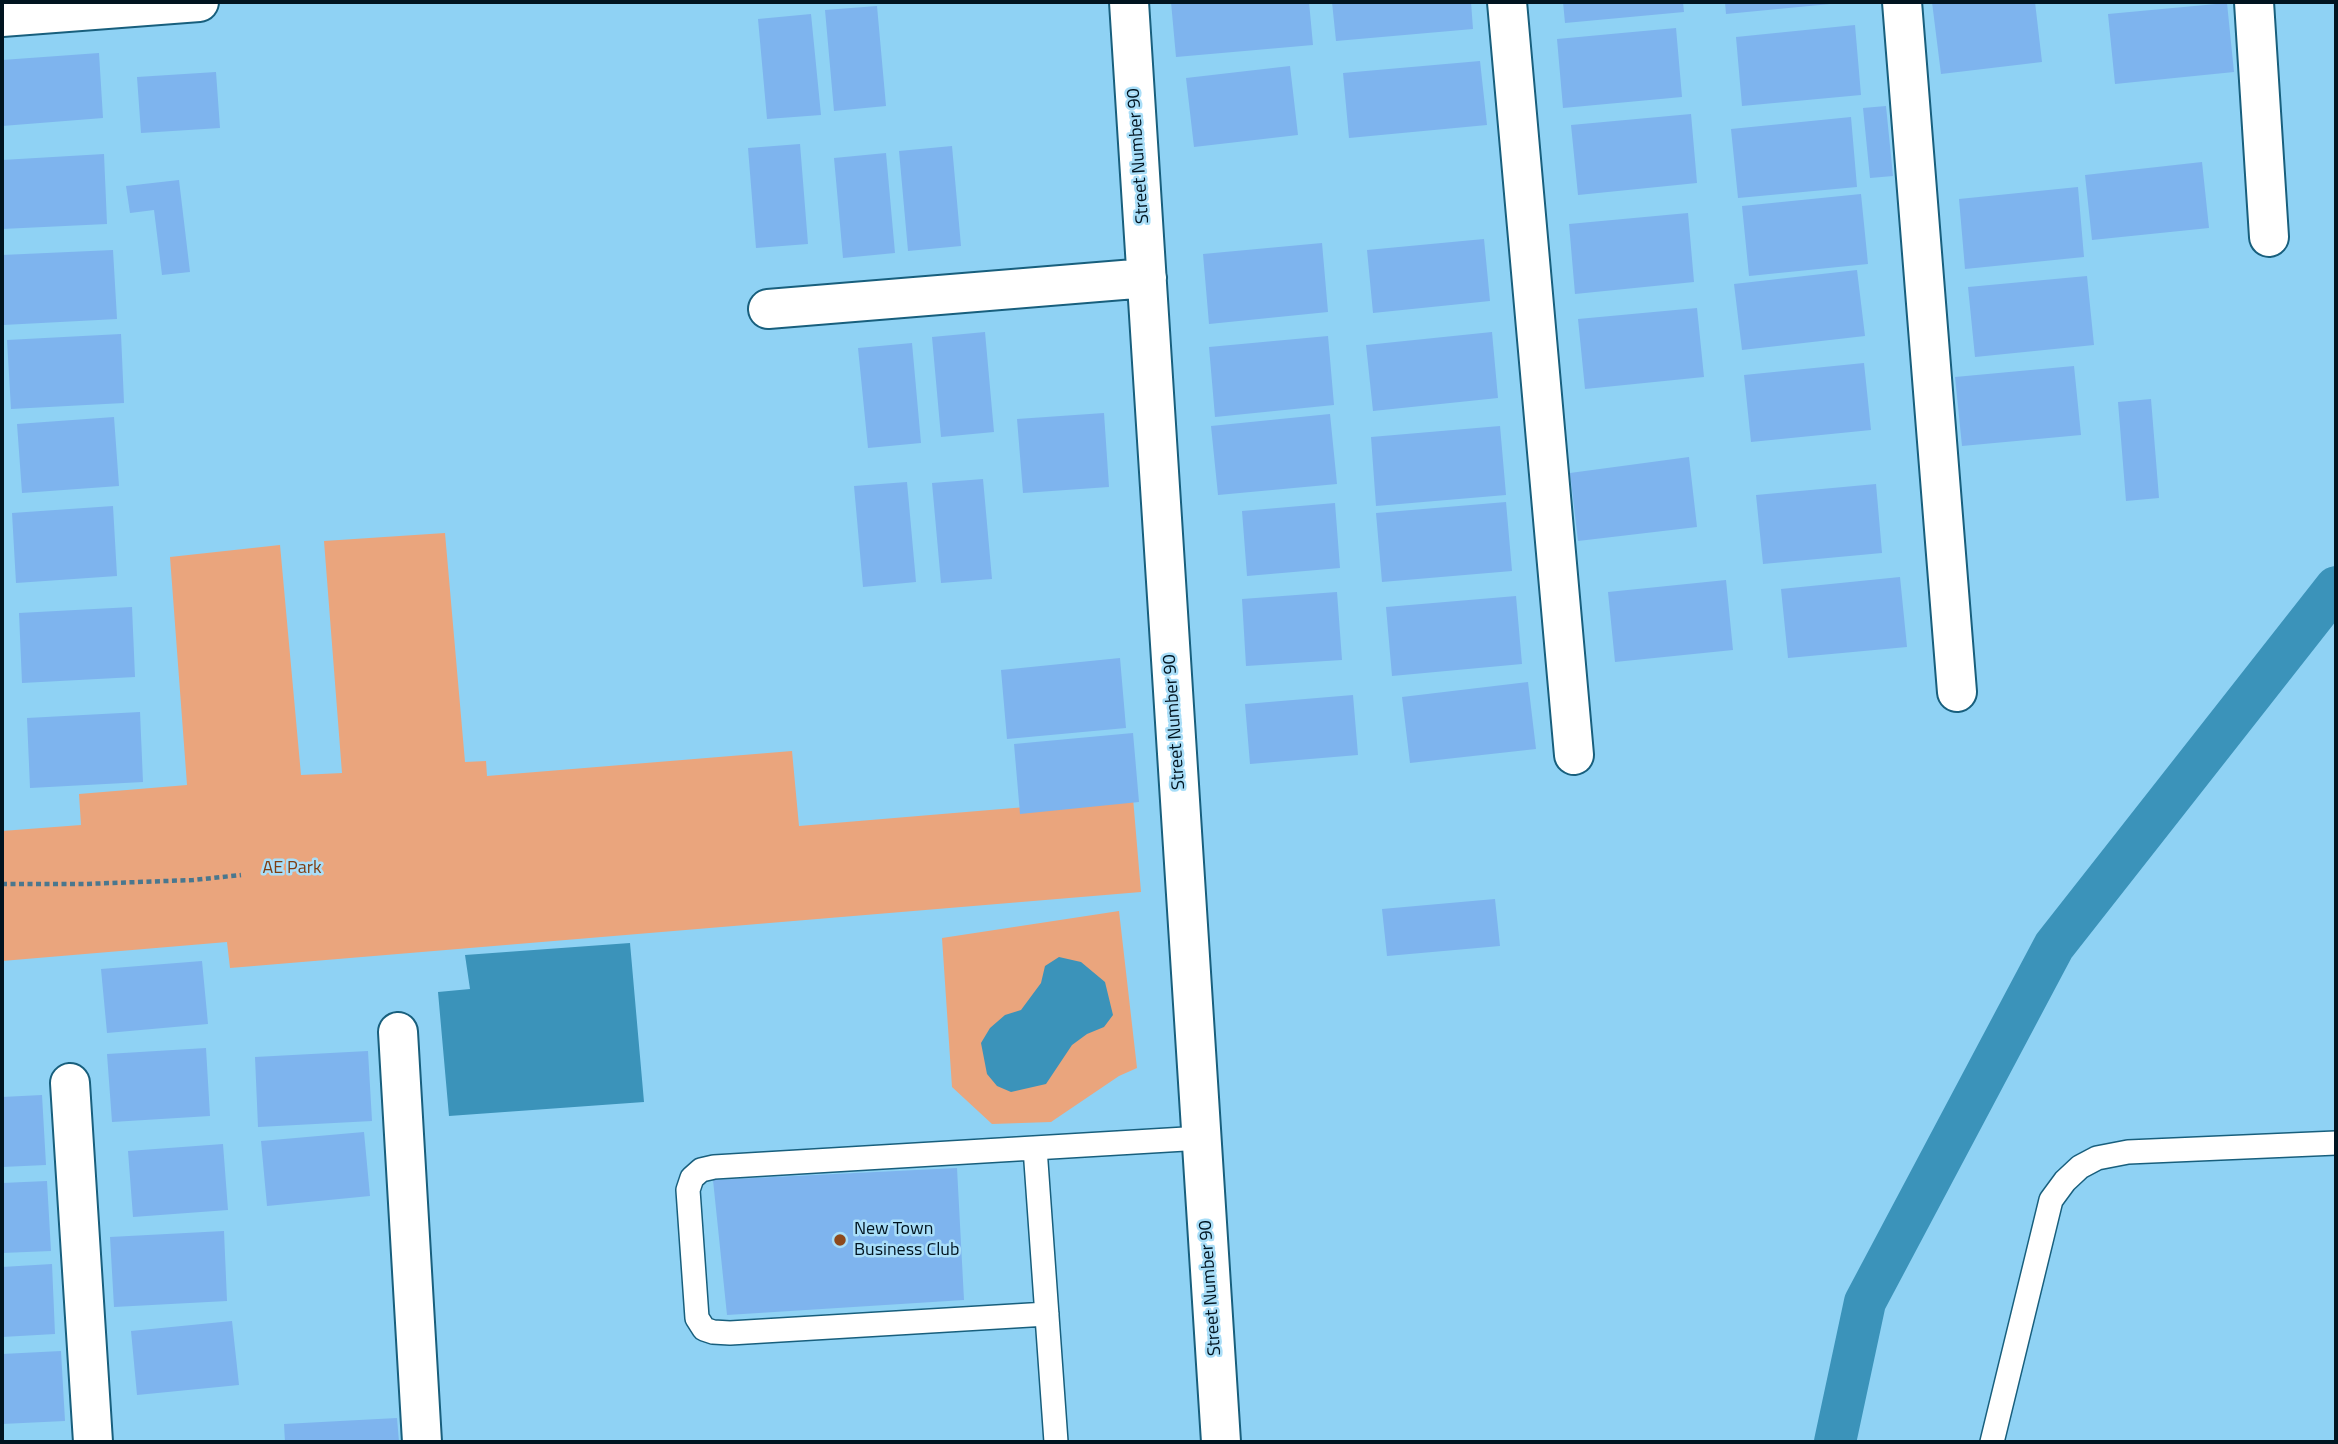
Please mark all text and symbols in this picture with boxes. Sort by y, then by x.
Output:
street label: Street Number 90 [1123,87,1155,225]
street label: Street Number 90 [1159,653,1191,791]
park label: AE Park [262,858,322,880]
place label: New Town Business Club [854,1219,959,1262]
street label: Street Number 90 [1195,1219,1227,1357]
marker: New Town Business Club [832,1232,848,1248]

